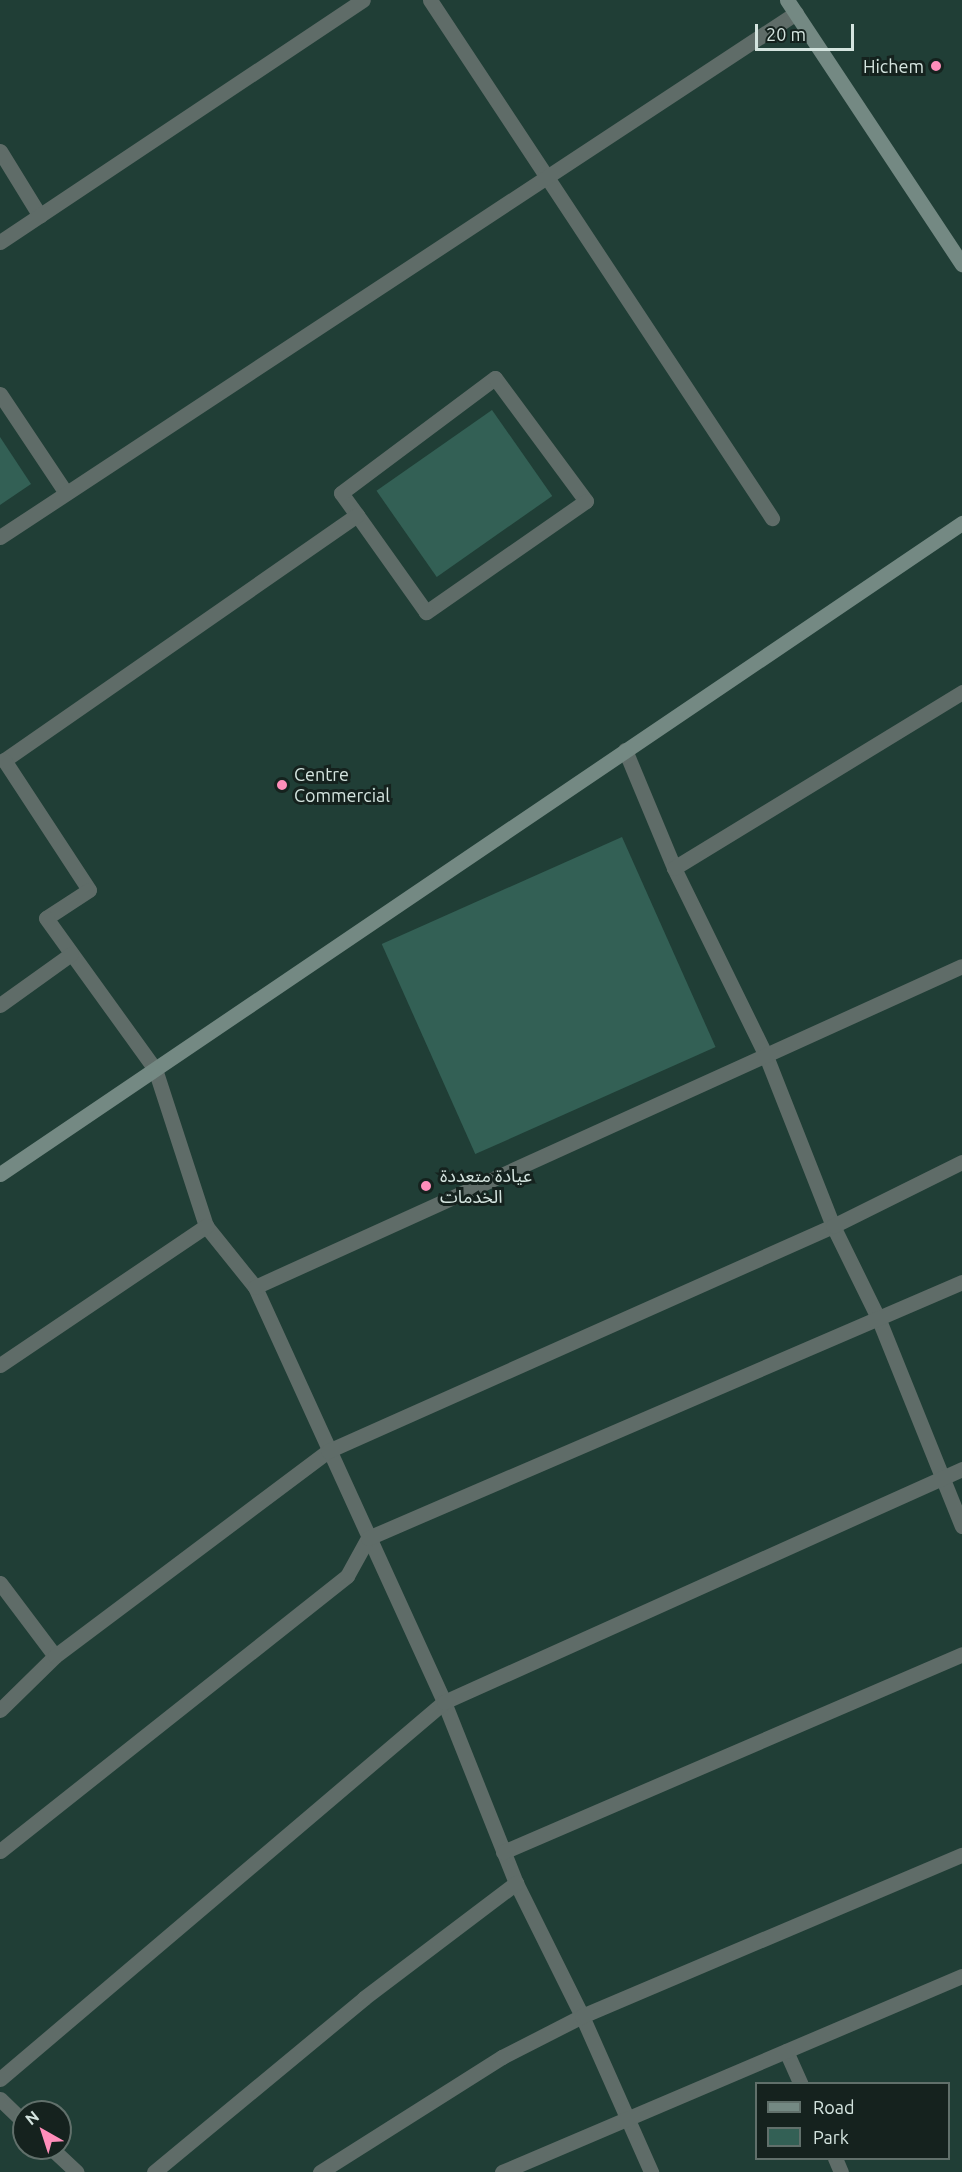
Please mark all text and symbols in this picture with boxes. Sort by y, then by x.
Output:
scale bar [758,12,857,50]
text: 20 m [766,24,806,44]
place label: Hichem [863,55,924,77]
marker: Hichem [929,59,943,73]
place label: Centre Commercial [294,764,390,806]
marker: Centre Commercial [275,778,289,792]
place label: عيادة متعددة الخدمات [440,1165,532,1208]
marker: عيادة متعددة الخدمات [417,1177,435,1195]
legend [755,2082,950,2160]
text: Road [813,2097,855,2117]
north arrow [12,2100,72,2160]
text: N [22,2107,42,2128]
text: Park [813,2127,849,2147]

